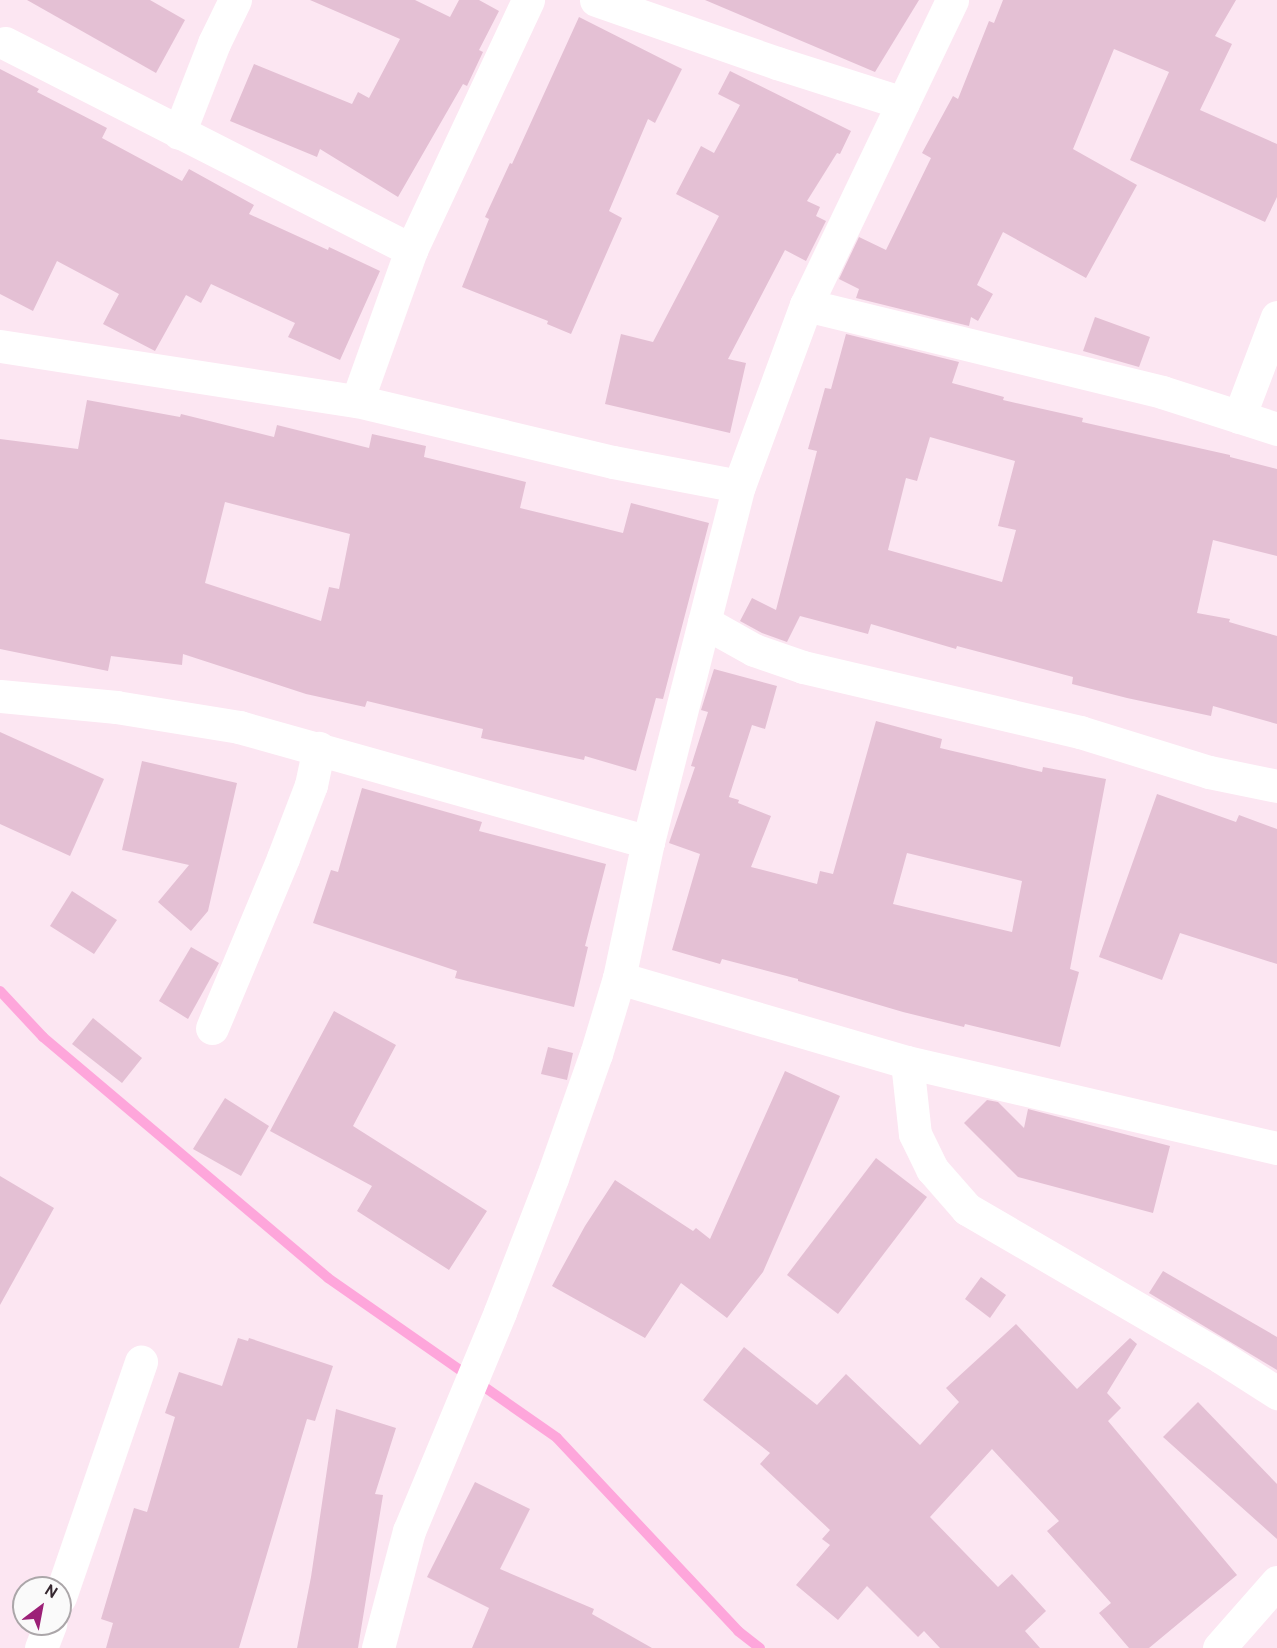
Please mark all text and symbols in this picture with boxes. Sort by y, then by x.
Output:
north arrow [12,1576,72,1636]
text: N [40,1581,61,1604]

